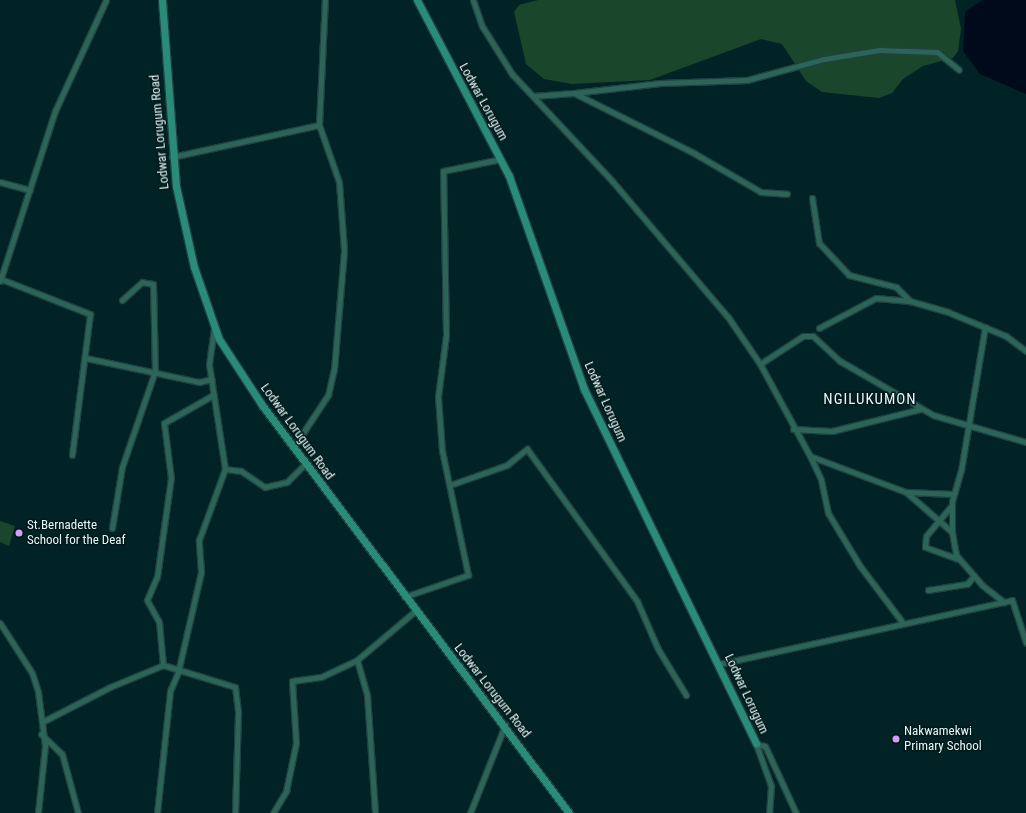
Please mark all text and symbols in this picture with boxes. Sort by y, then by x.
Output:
street label: Lodwar Lorugum [455,61,511,143]
street label: Lodwar Lorugum Road [147,74,173,190]
street label: Lodwar Lorugum [580,359,630,445]
street label: Lodwar Lorugum Road [257,381,337,483]
district label: NGILUKUMON [823,391,917,409]
place label: St.Bernadette School for the Deaf [27,518,126,549]
marker: St.Bernadette School for the Deaf [14,528,24,538]
street label: Lodwar Lorugum Road [450,641,534,741]
street label: Lodwar Lorugum [721,652,771,736]
place label: Nakwamekwi Primary School [904,724,982,755]
marker: Nakwamekwi Primary School [891,734,901,744]

